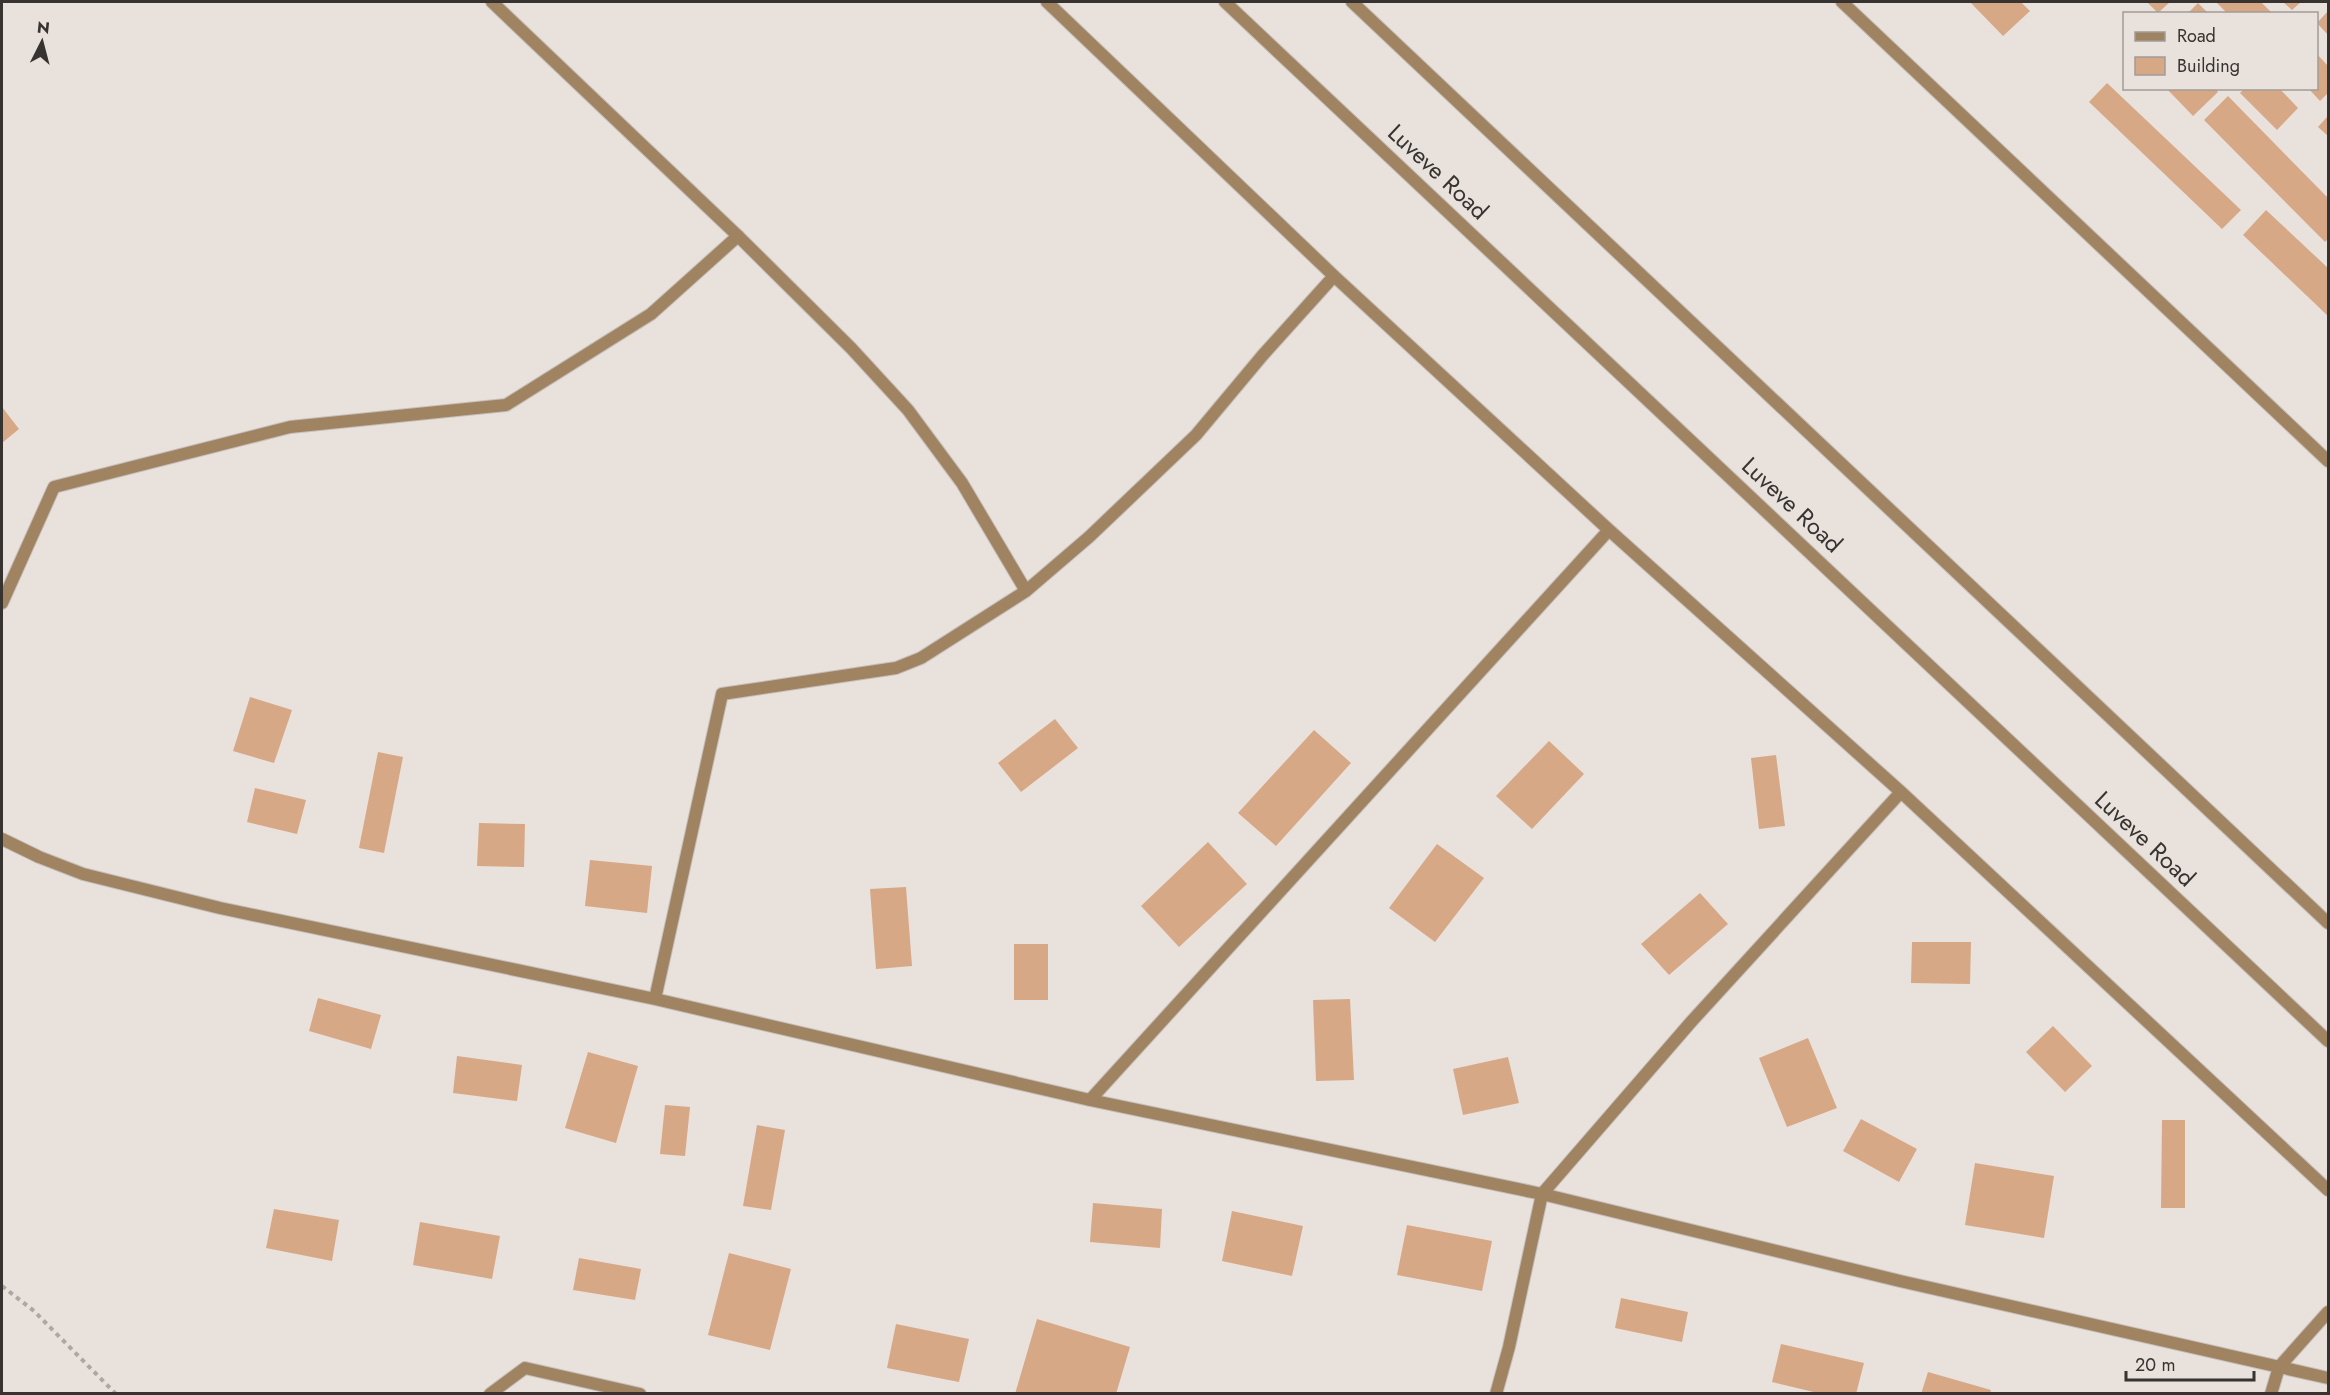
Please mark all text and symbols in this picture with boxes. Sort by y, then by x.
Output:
north arrow [12,12,72,72]
legend [2123,12,2318,90]
text: N [36,15,51,40]
text: Road [2177,23,2216,49]
text: Building [2177,53,2240,79]
street label: Luveve Road [1380,116,1497,228]
street label: Luveve Road [1734,449,1851,561]
street label: Luveve Road [2087,783,2204,895]
scale bar [2126,1344,2254,1382]
text: 20 m [2135,1352,2175,1378]

